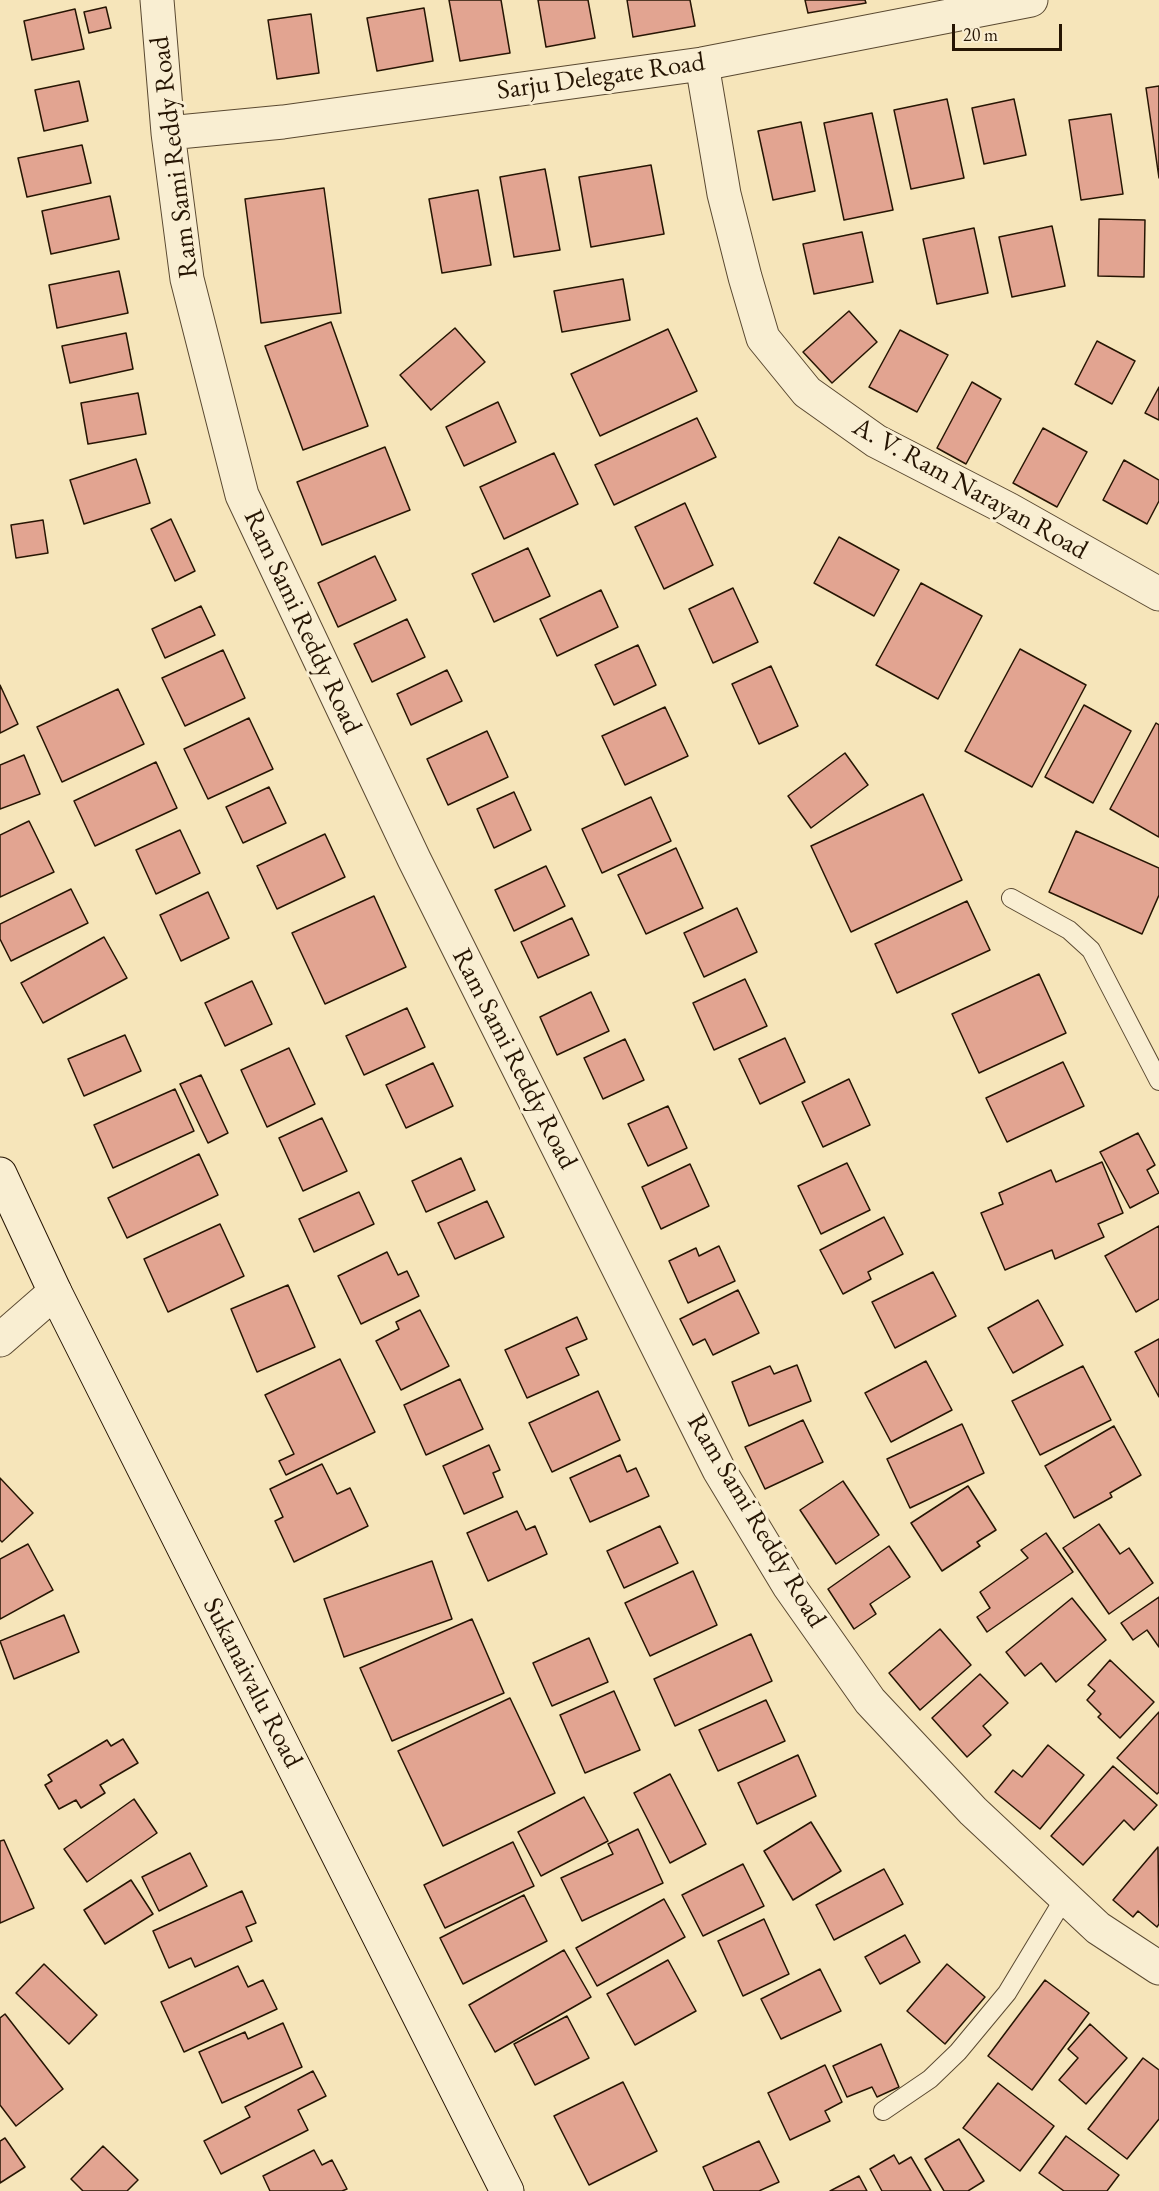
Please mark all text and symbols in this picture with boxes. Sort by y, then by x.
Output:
scale bar [955,12,1064,50]
text: 20 m [963,23,998,46]
street label: Ram Sami Reddy Road [144,34,206,280]
street label: Sarju Delegate Road [495,46,707,108]
street label: A. V. Ram Narayan Road [847,411,1093,567]
street label: Ram Sami Reddy Road [236,505,368,739]
street label: Ram Sami Reddy Road [444,943,584,1175]
street label: Ram Sami Reddy Road [679,1408,833,1634]
street label: Sukanaivalu Road [195,1592,309,1774]

